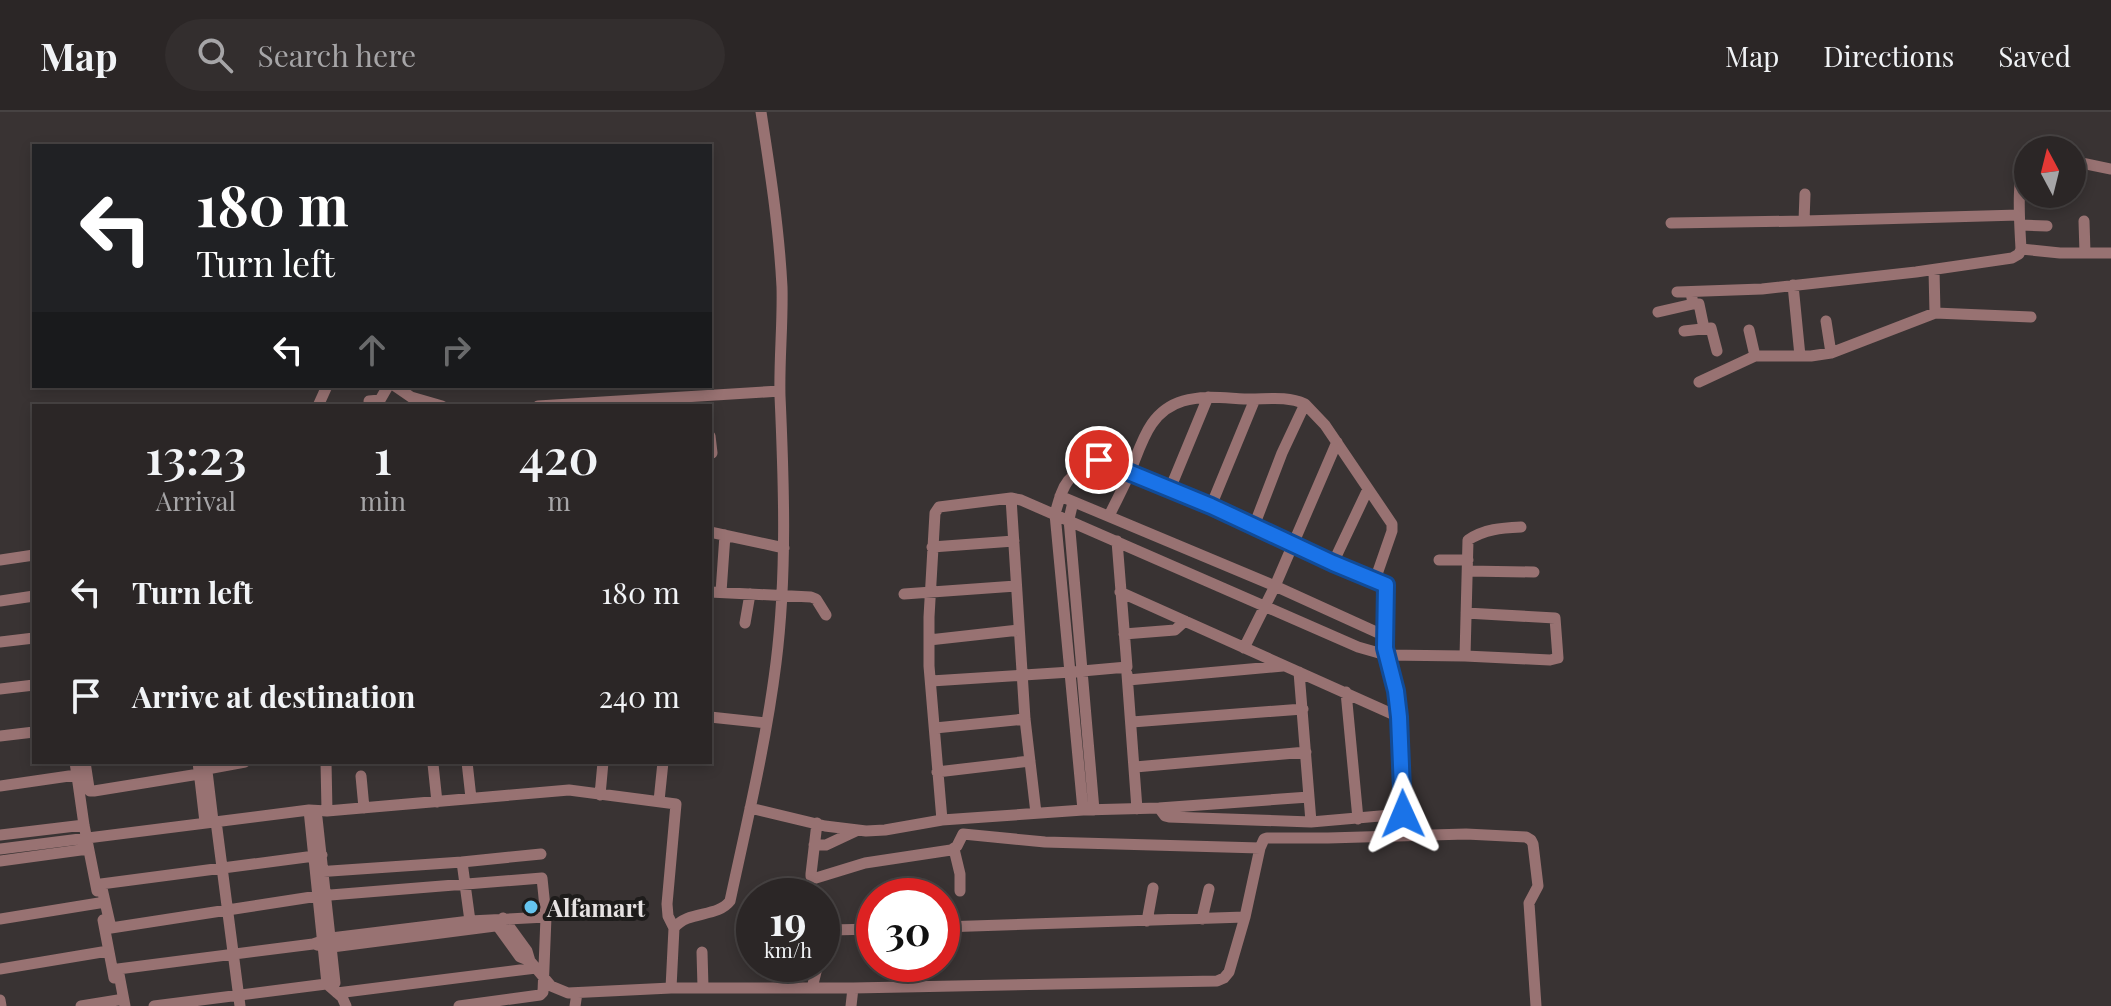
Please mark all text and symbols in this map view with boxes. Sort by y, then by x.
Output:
search box [165,19,725,91]
text: Map [40,30,117,81]
icon: search [193,33,237,77]
text: Search here [257,35,416,75]
text: Map [1725,37,1779,74]
text: Directions [1823,37,1954,74]
text: Saved [1998,37,2071,74]
north arrow [2014,136,2086,208]
map controls [2014,136,2086,208]
text: 180 m [196,166,349,241]
icon: left [64,176,168,280]
text: Turn left [196,238,335,286]
icon: left [266,328,310,372]
icon: ahead [350,328,394,372]
icon: right [434,328,478,372]
text: 13:23 [145,423,247,487]
text: 1 [374,423,392,487]
text: 420 [519,423,599,487]
pin [1065,426,1133,494]
icon: arrive [1077,438,1121,482]
text: Arrival [156,483,236,518]
text: min [360,483,406,518]
text: m [547,483,571,518]
icon: left [64,570,108,614]
text: Turn left [132,572,253,612]
text: 180 m [601,572,680,612]
icon: arrive [64,674,108,718]
text: Arrive at destination [132,676,415,716]
text: 240 m [599,676,680,716]
position arrow [1361,772,1445,856]
speed limit sign: 30 [856,878,960,982]
place label: Alfamart [546,891,646,923]
text: 19 [769,893,807,946]
marker: Alfamart [522,898,540,916]
text: km/h [764,936,812,963]

